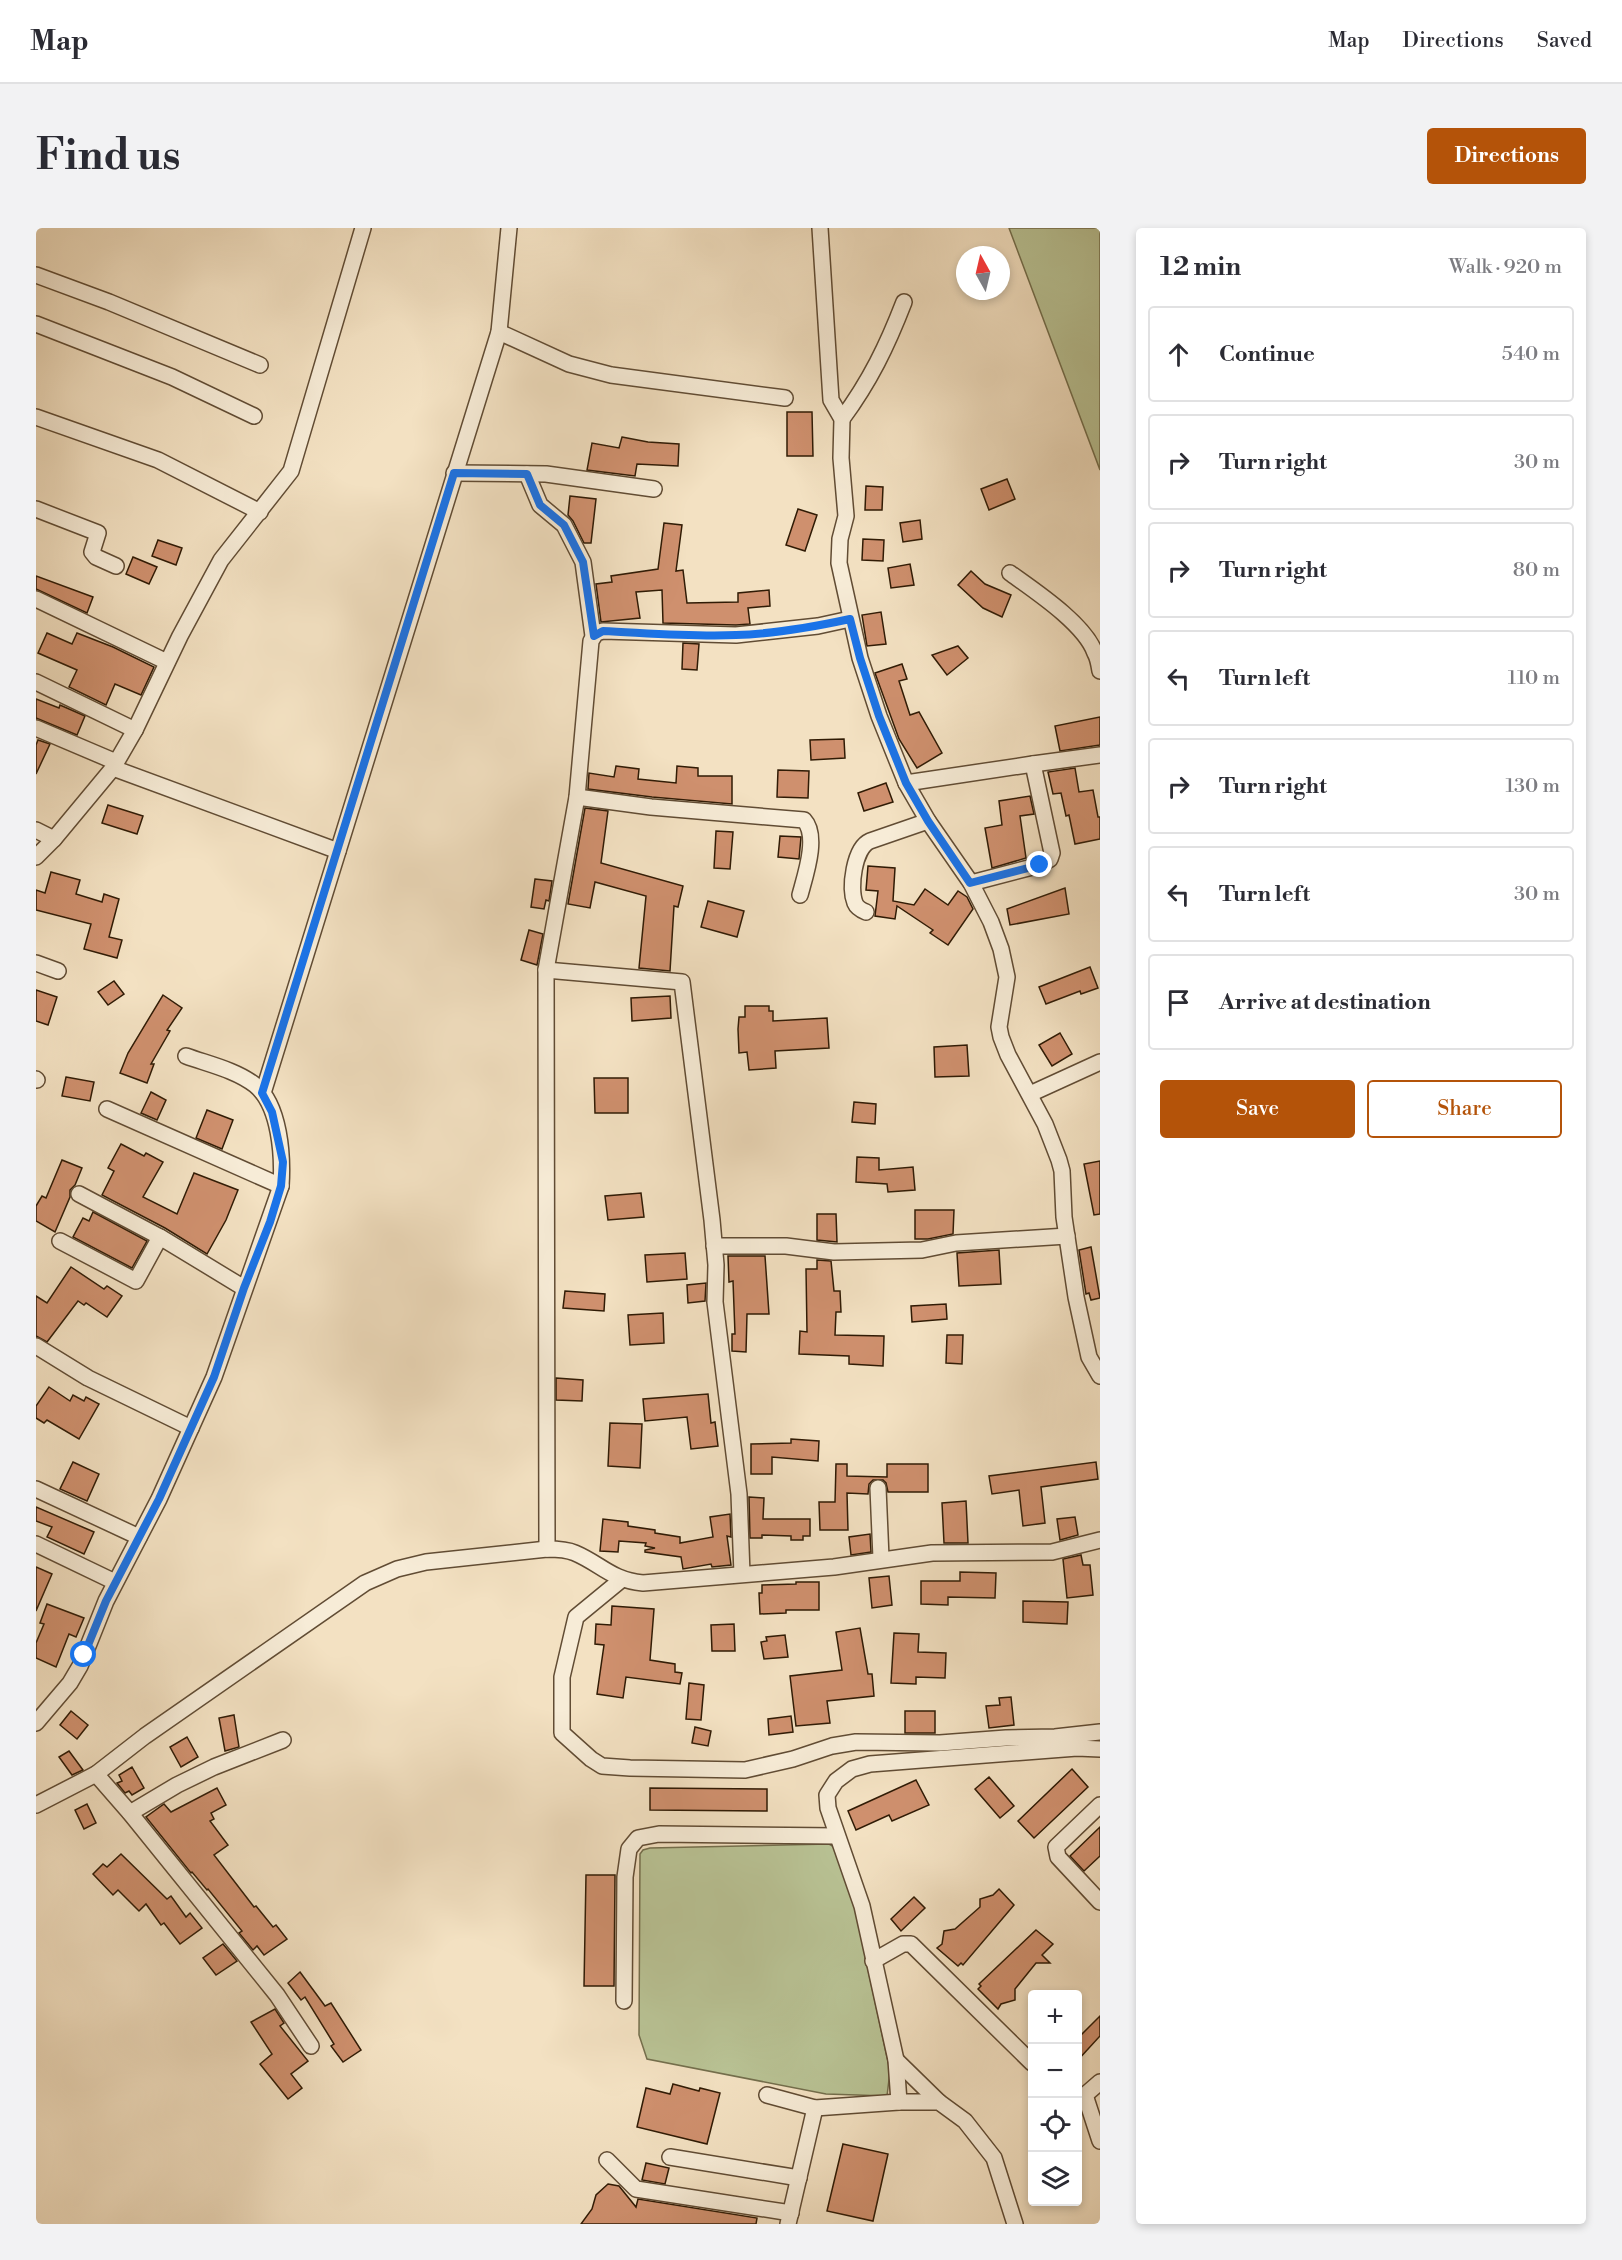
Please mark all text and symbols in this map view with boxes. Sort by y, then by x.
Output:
text: Map [30,24,89,59]
text: Map [1328,28,1370,54]
text: Directions [1403,28,1504,54]
text: Saved [1537,28,1592,54]
button: Directions [1427,128,1586,184]
text: Find us [36,130,180,183]
north arrow [956,246,1010,300]
text: 12 min [1160,251,1241,283]
text: Walk · 920 m [1449,255,1562,280]
icon: ahead [1162,338,1195,371]
text: Continue [1219,341,1315,368]
text: 540 m [1502,342,1560,367]
icon: right [1162,446,1195,479]
text: Turn right [1219,449,1327,476]
text: 30 m [1514,450,1560,475]
icon: right [1162,554,1195,587]
text: Turn right [1219,557,1327,584]
text: 80 m [1513,558,1560,583]
icon: left [1162,662,1195,695]
text: Turn left [1219,665,1310,692]
text: 110 m [1508,666,1560,691]
icon: right [1162,770,1195,803]
text: Turn right [1219,773,1327,800]
text: 130 m [1505,774,1560,799]
route end [1026,851,1052,877]
icon: left [1162,878,1195,911]
text: Turn left [1219,881,1310,908]
text: 30 m [1514,882,1560,907]
icon: arrive [1162,986,1195,1019]
text: Arrive at destination [1219,989,1431,1016]
button: Save [1160,1080,1355,1138]
button: Share [1367,1080,1562,1138]
route start [70,1641,96,1667]
map controls [1028,1990,1082,2206]
button: + [1028,1990,1082,2044]
button: − [1028,2044,1082,2098]
button: locate [1028,2098,1082,2152]
button: layers [1028,2152,1082,2206]

